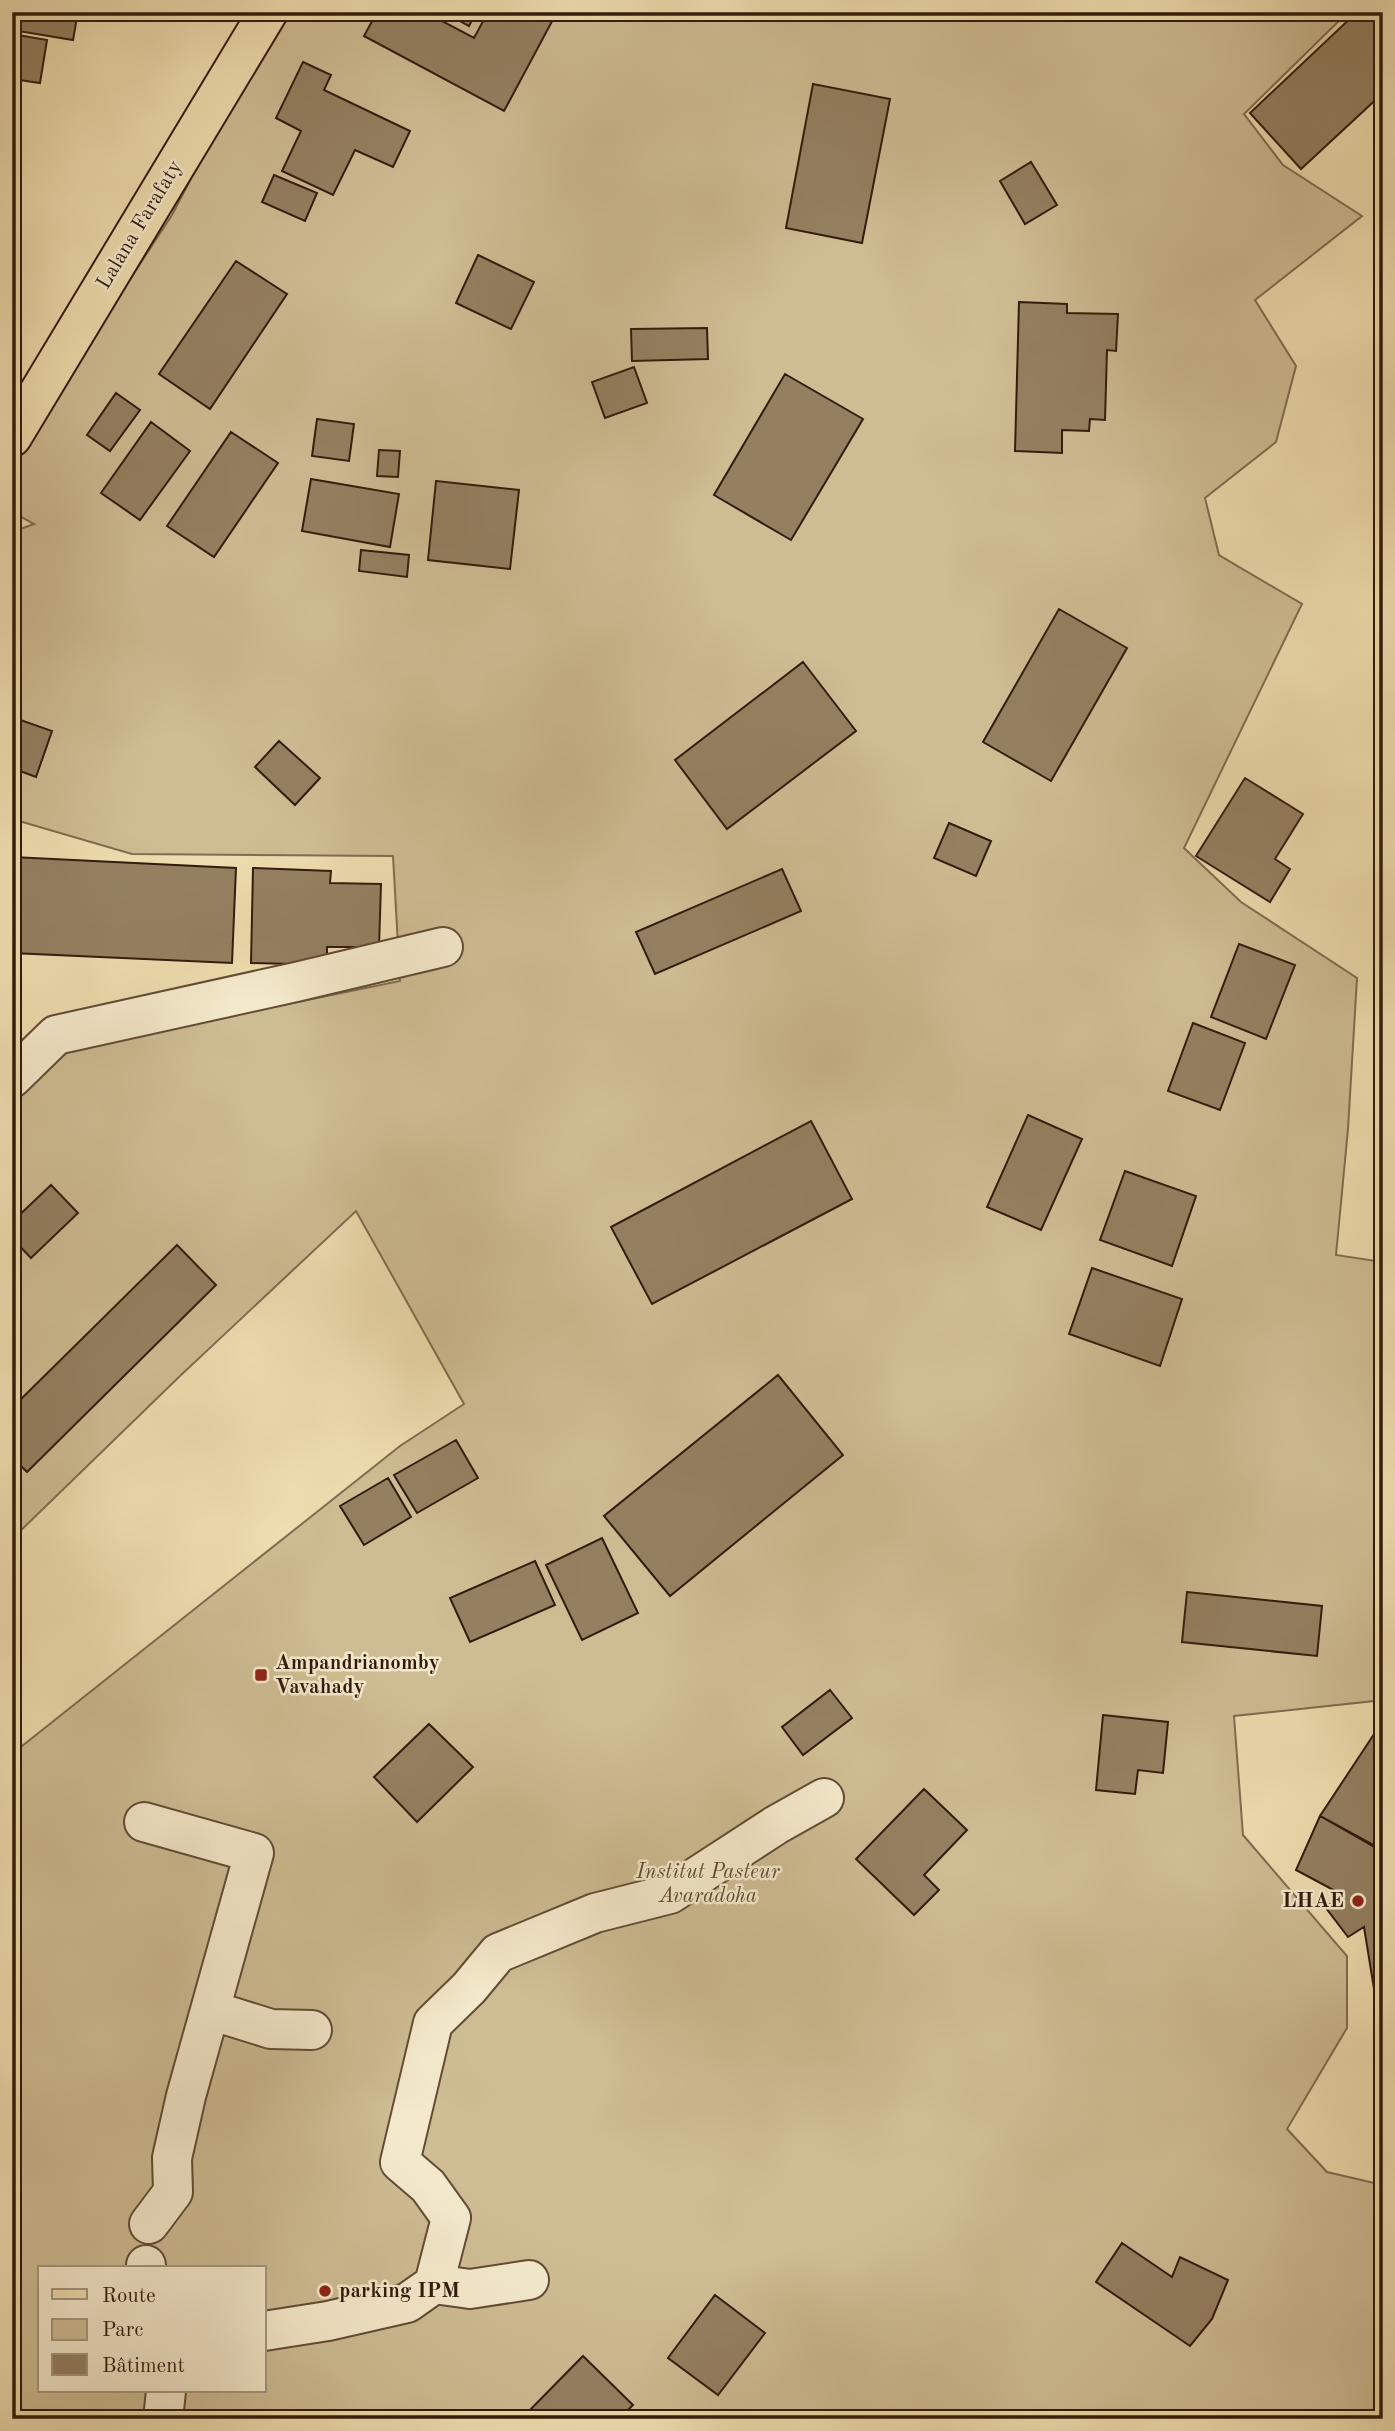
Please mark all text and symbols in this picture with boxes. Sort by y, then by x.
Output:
street label: Lalana Farafaty [93,157,187,293]
place label: Ampandrianomby Vavahady [275,1653,440,1698]
marker: Ampandrianomby Vavahady [253,1667,269,1683]
park label: Institut Pasteur Avaradoha [635,1862,781,1907]
place label: LHAE [1282,1891,1344,1912]
marker: LHAE [1350,1893,1366,1909]
legend [38,2266,266,2392]
place label: parking IPM [339,2281,460,2302]
marker: parking IPM [317,2283,333,2299]
text: Route [102,2286,156,2307]
text: Parc [102,2320,144,2341]
text: Bâtiment [102,2356,185,2377]

